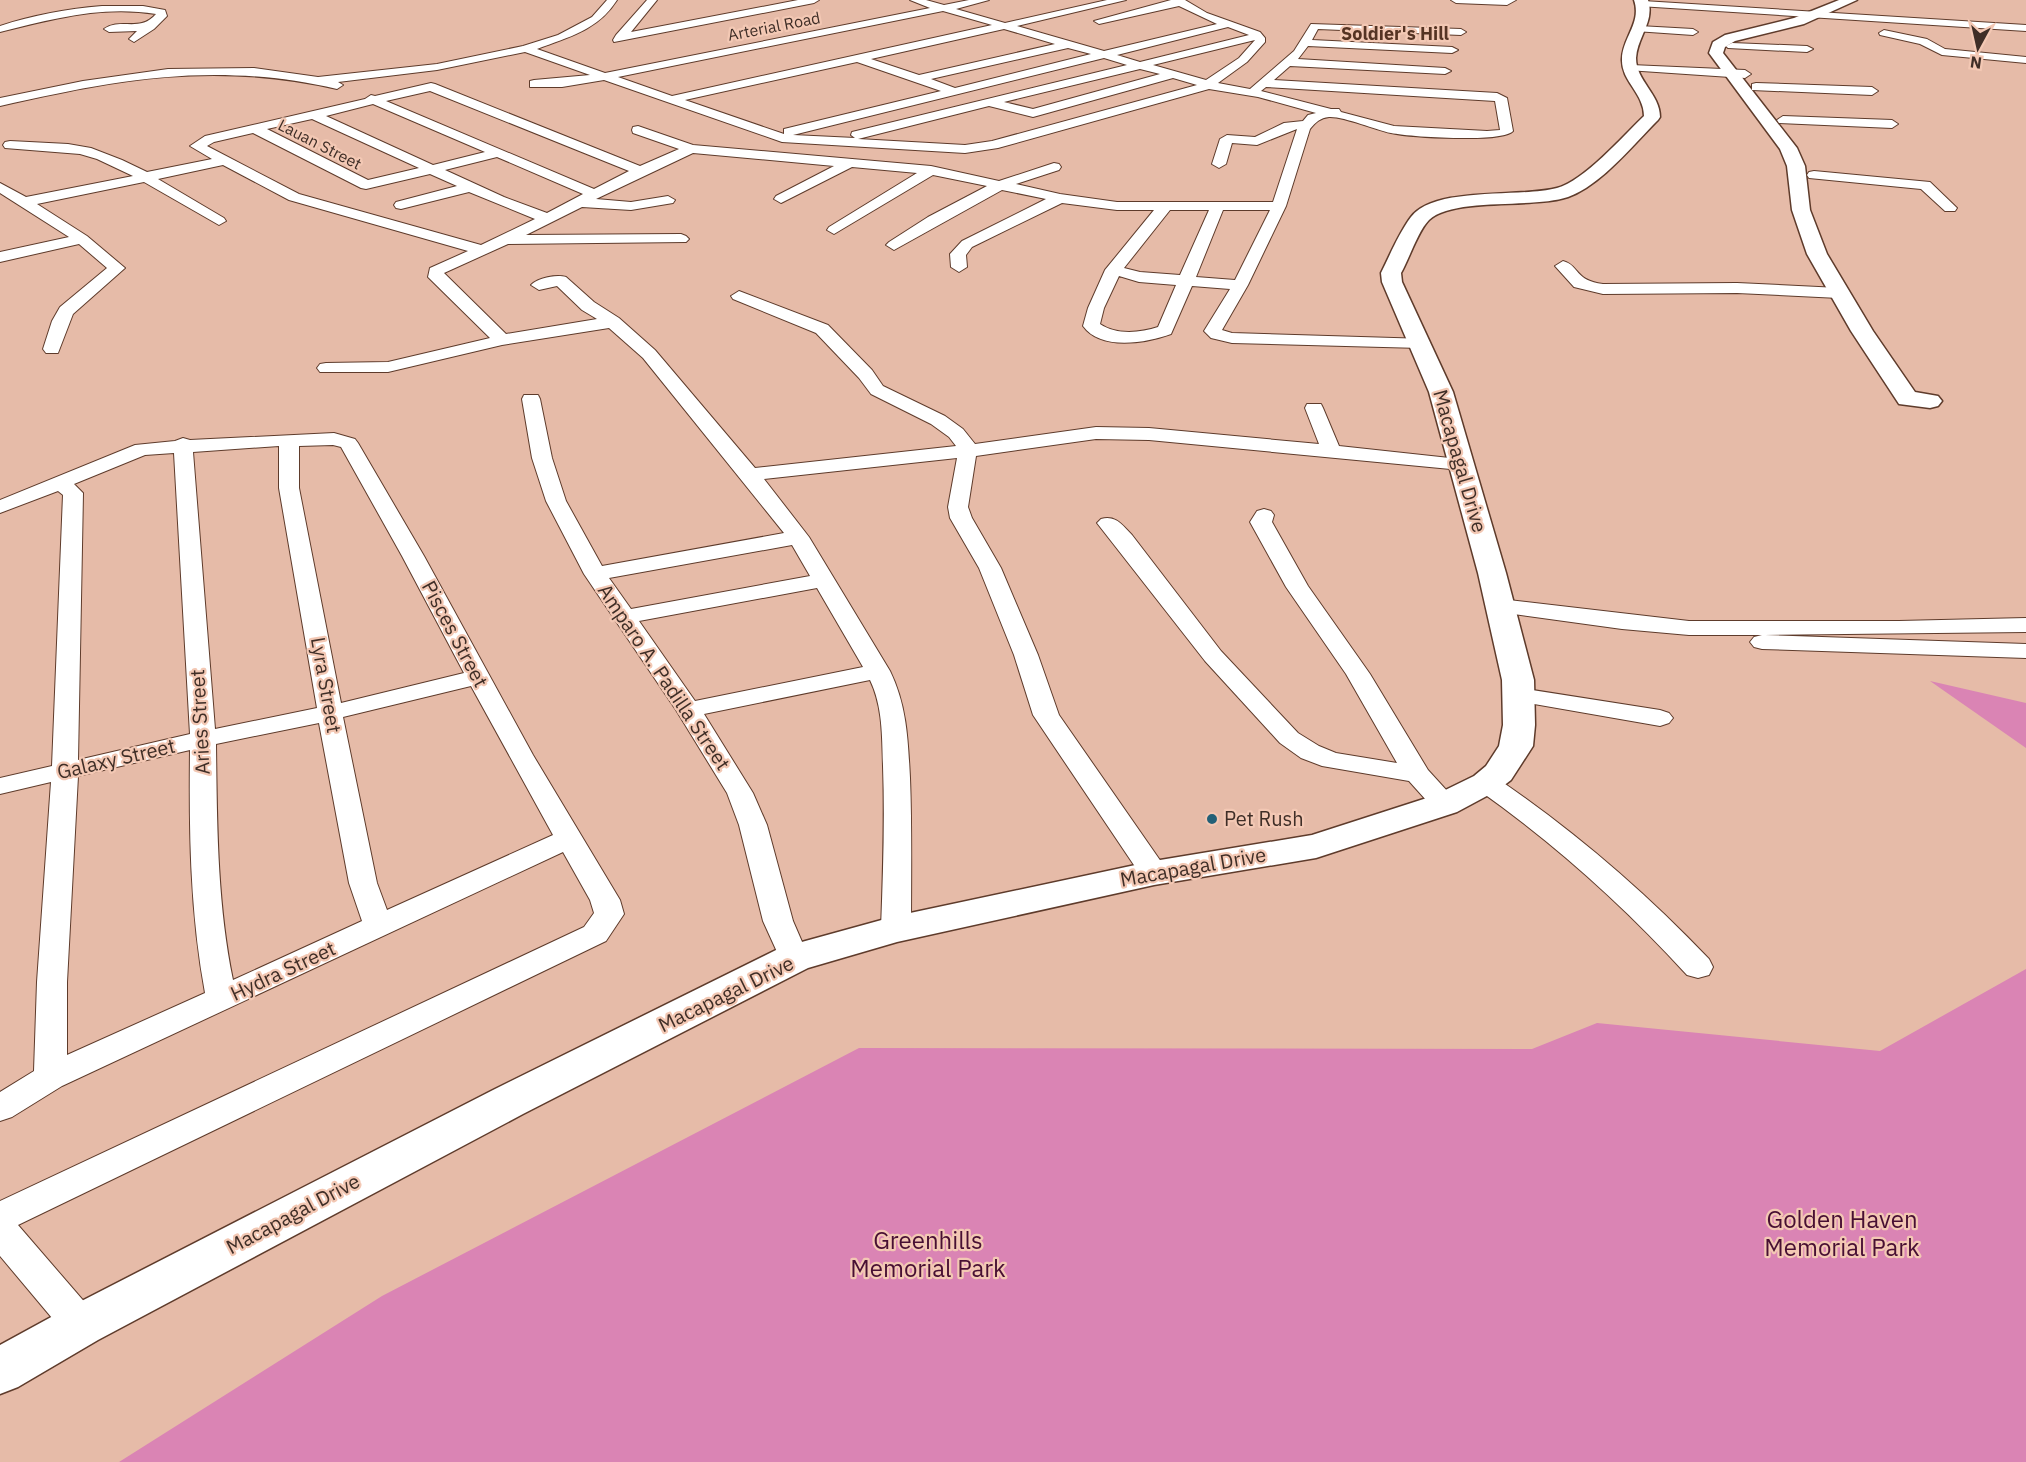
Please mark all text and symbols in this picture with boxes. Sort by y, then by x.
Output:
street label: Arterial Road [726,7,822,45]
north arrow [1948,18,2008,78]
district label: Soldier's Hill [1341,22,1450,45]
text: N [1969,52,1983,74]
street label: Lauan Street [275,114,365,174]
street label: Macapagal Drive [1427,386,1494,536]
street label: Pisces Street [416,576,495,692]
street label: Amparo A. Padilla Street [592,578,737,775]
street label: Lyra Street [305,635,348,735]
street label: Aries Street [183,669,216,775]
street label: Galaxy Street [54,732,178,785]
place label: Pet Rush [1224,805,1304,832]
marker: Pet Rush [1205,812,1219,826]
street label: Macapagal Drive [1118,840,1268,893]
street label: Hydra Street [226,934,340,1007]
street label: Macapagal Drive [653,949,798,1038]
street label: Macapagal Drive [221,1167,364,1260]
park label: Golden Haven Memorial Park [1764,1203,1920,1263]
park label: Greenhills Memorial Park [850,1224,1006,1284]

